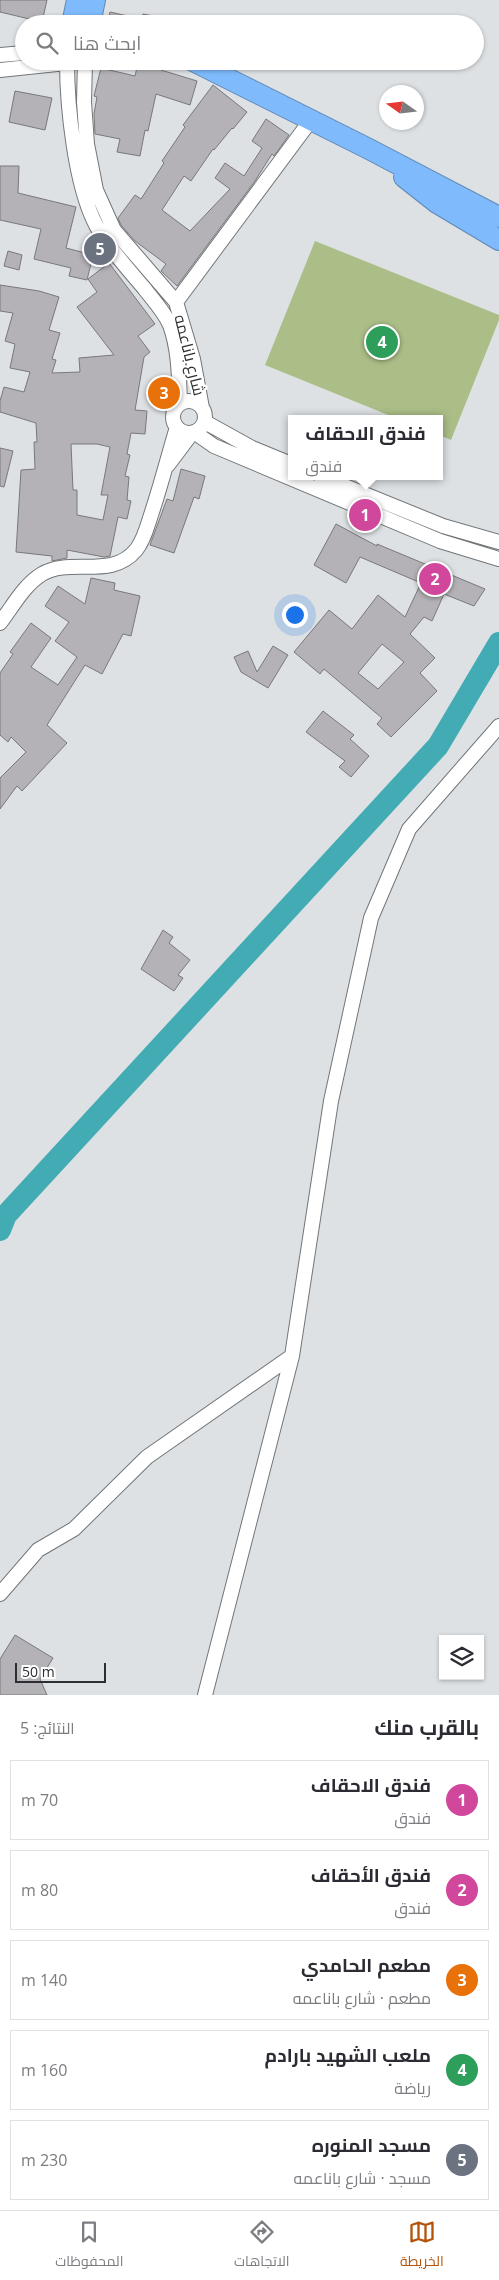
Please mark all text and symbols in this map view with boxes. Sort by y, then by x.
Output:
search box [15,15,484,70]
icon: search [33,29,61,57]
text: ابحث هنا [73,30,141,56]
north arrow [379,85,424,130]
pin: 5 [84,230,116,268]
street label: شارع باناعمه [168,312,211,398]
pin: 4 [366,323,398,361]
pin: 3 [148,374,180,412]
popup [288,415,443,480]
text: فندق الاحقاف [305,420,426,446]
text: فندق [305,455,342,477]
pin: 1 [349,496,381,534]
pin: 2 [419,560,451,598]
your location [282,602,308,628]
map controls [439,1635,484,1680]
button: layers [439,1635,484,1680]
scale bar [15,1660,106,1683]
text: 50 m [22,1662,55,1681]
text: بالقرب منك [374,1713,479,1741]
text: النتائج: 5 [20,1717,75,1739]
text: فندق الاحقاف [311,1772,431,1798]
text: 70 m [21,1789,58,1811]
text: 1 [457,1789,467,1811]
text: فندق [394,1807,431,1829]
text: فندق الأحقاف [311,1862,431,1888]
text: 80 m [21,1879,58,1901]
text: 2 [457,1879,467,1901]
text: فندق [394,1897,431,1919]
text: مطعم الحامدي [301,1952,431,1978]
text: 140 m [21,1969,67,1991]
text: 3 [457,1969,467,1991]
text: مطعم · شارع باناعمه [293,1987,431,2009]
text: ملعب الشهيد بارادم [265,2042,431,2068]
text: 160 m [21,2059,67,2081]
text: 4 [457,2059,467,2081]
text: رياضة [394,2077,431,2099]
text: مسجد المنوره [312,2132,431,2158]
text: 230 m [21,2149,67,2171]
text: 5 [457,2149,467,2171]
text: مسجد · شارع باناعمه [294,2167,431,2189]
tab: المحفوظات [55,2218,123,2274]
tab: الاتجاهات [234,2218,289,2274]
tab: الخريطة [400,2218,444,2274]

